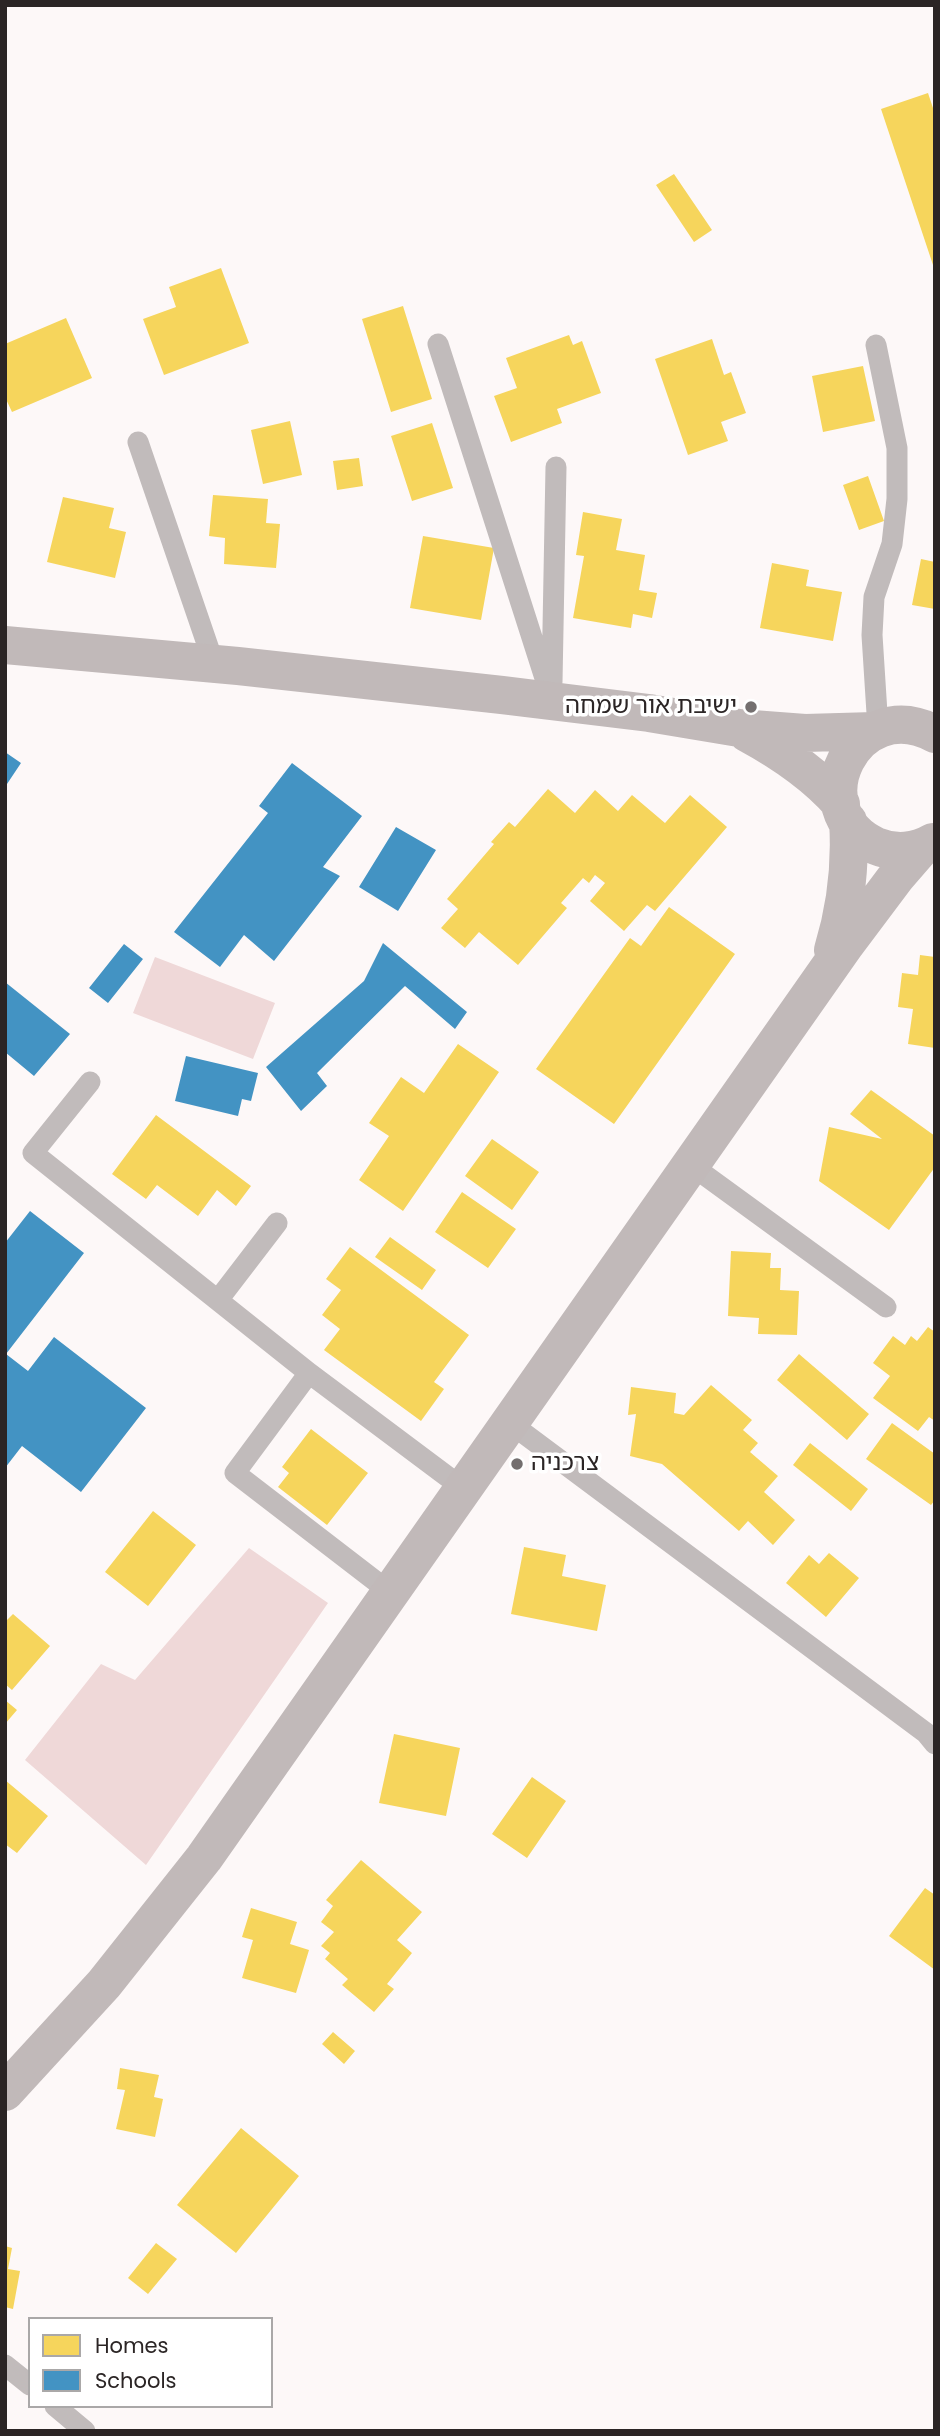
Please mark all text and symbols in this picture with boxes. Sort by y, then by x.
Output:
place label: ישיבת אור שמחה [565,693,737,721]
marker: ישיבת אור שמחה [743,699,759,715]
place label: צרכניה [531,1450,599,1478]
marker: צרכניה [509,1456,525,1472]
legend [28,2317,273,2408]
text: Homes [95,2331,169,2360]
text: Schools [95,2366,177,2395]

